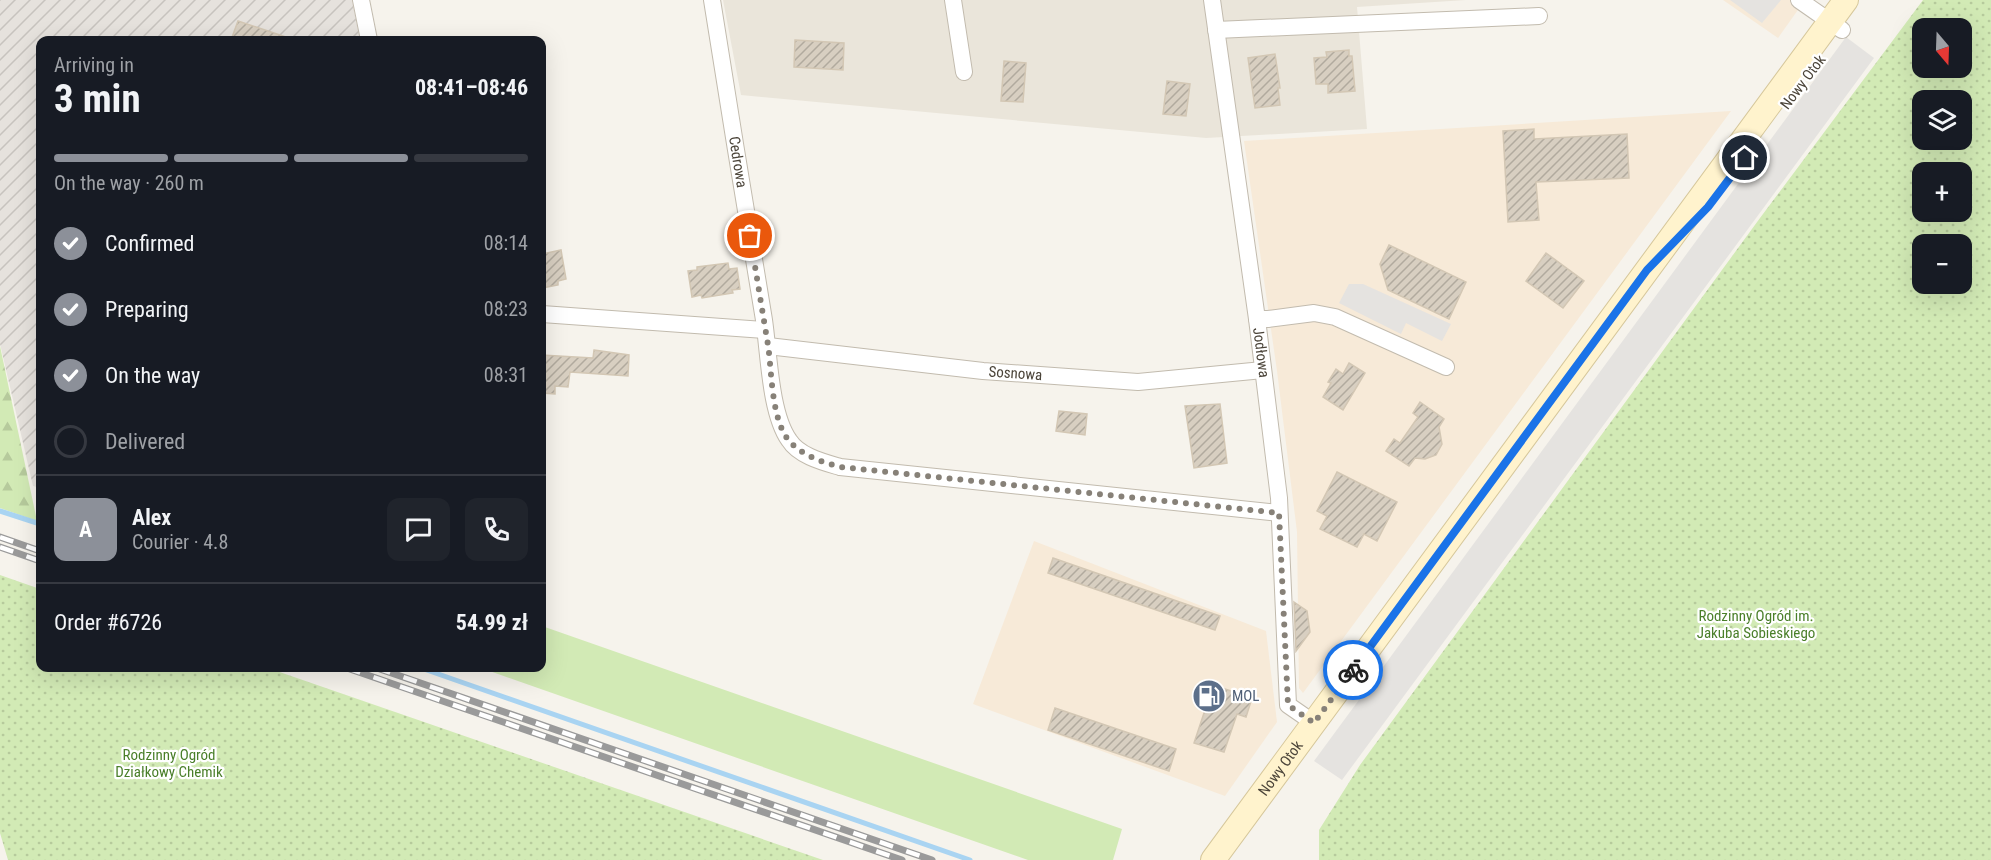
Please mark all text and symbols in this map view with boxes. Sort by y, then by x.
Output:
north arrow [1912,18,1972,78]
map controls [1912,18,1972,294]
street label: Nowy Otok [1777,51,1830,113]
text: Arriving in [54,53,134,77]
text: 08:41–08:46 [415,75,528,100]
text: 3 min [54,76,141,122]
button: layers [1912,90,1972,150]
pin [1719,132,1770,183]
street label: Cedrowa [725,135,751,189]
icon: home [1728,141,1761,174]
button: + [1912,162,1972,222]
text: On the way · 260 m [54,171,204,195]
pin [724,210,775,261]
icon: bag [733,219,766,252]
icon: check [54,227,87,260]
text: Confirmed [105,231,194,256]
text: 08:14 [484,231,528,255]
button: − [1912,234,1972,294]
icon: check [54,293,87,326]
text: Preparing [105,297,189,322]
text: 08:23 [484,297,528,321]
street label: Jodłowa [1249,326,1273,379]
icon: check [54,359,87,392]
street label: Sosnowa [988,362,1043,384]
text: On the way [105,363,200,388]
text: 08:31 [484,363,528,387]
text: Delivered [105,429,185,454]
button: chat [387,498,450,561]
button: phone [465,498,528,561]
text: Alex [132,505,171,530]
text: A [79,517,92,542]
text: Courier · 4.8 [132,530,228,554]
park label: Rodzinny Ogród im. Jakuba Sobieskiego [1697,607,1815,642]
text: Order #6726 [54,610,162,635]
text: 54.99 zł [456,610,528,635]
courier [1323,640,1383,700]
icon: bike [1337,654,1370,687]
fuel station icon: MOL [1191,678,1227,714]
place label: MOL [1232,687,1259,705]
street label: Nowy Otok [1254,737,1307,799]
park label: Rodzinny Ogród Działkowy Chemik [115,746,223,781]

